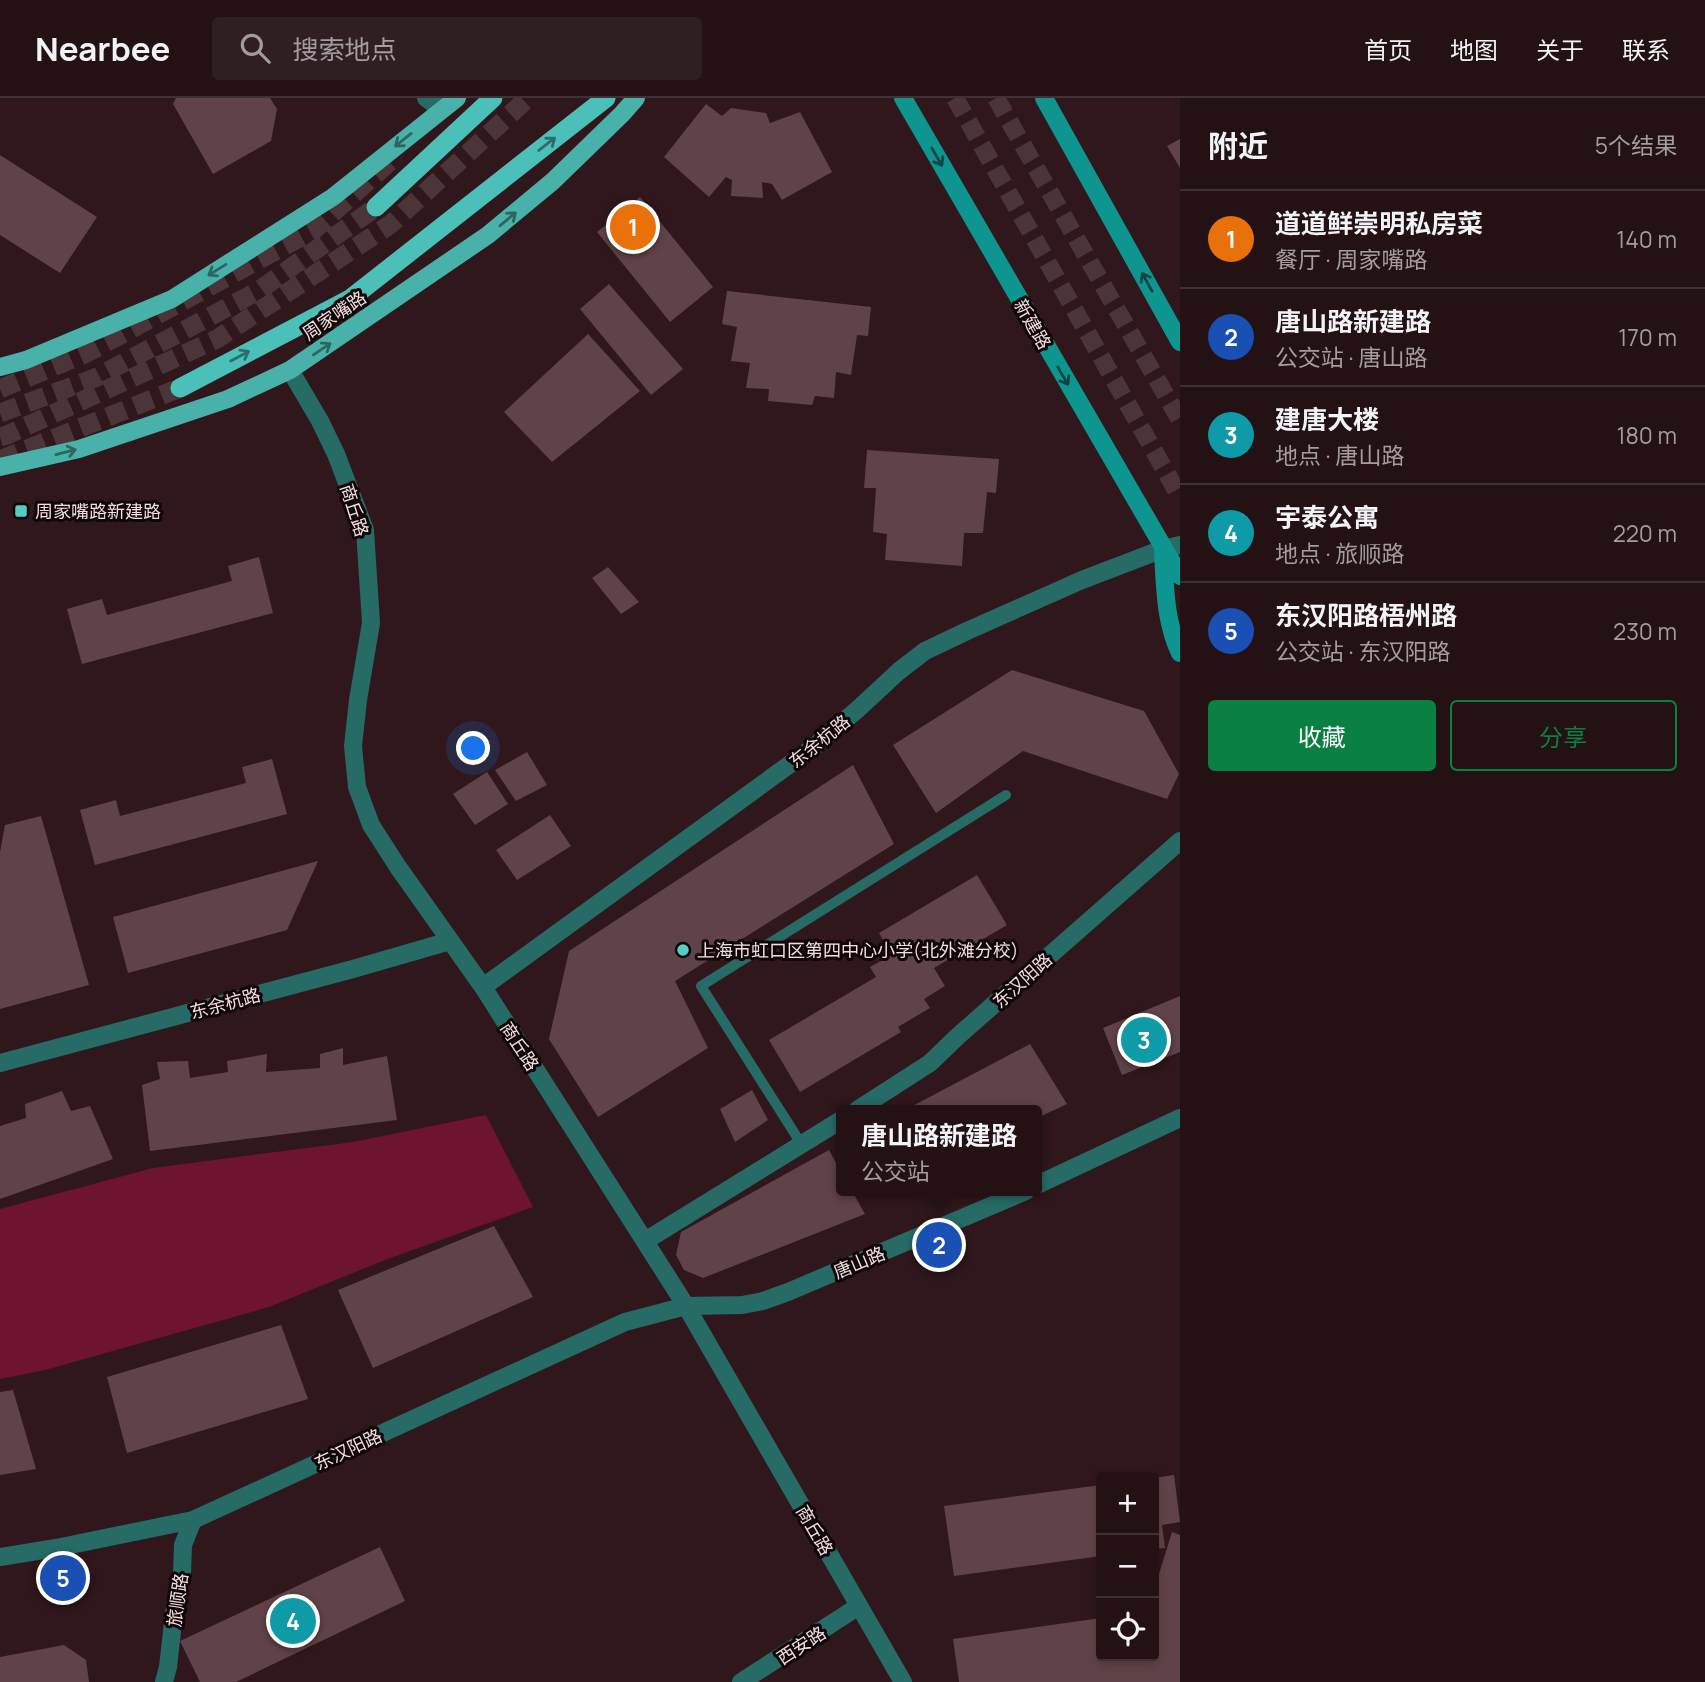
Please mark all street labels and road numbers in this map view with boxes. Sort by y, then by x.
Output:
street label: 周家嘴路 [297,285,371,345]
street label: 新建路 [1009,295,1057,353]
street label: 商丘路 [335,481,375,539]
street label: 东余杭路 [783,709,855,773]
street label: 东汉阳路 [987,947,1057,1013]
street label: 东余杭路 [187,982,263,1024]
street label: 商丘路 [495,1017,545,1075]
street label: 唐山路 [829,1240,889,1284]
street label: 东汉阳路 [310,1423,386,1475]
street label: 商丘路 [791,1501,839,1559]
street label: 旅顺路 [161,1572,193,1628]
street label: 西安路 [772,1620,830,1670]

